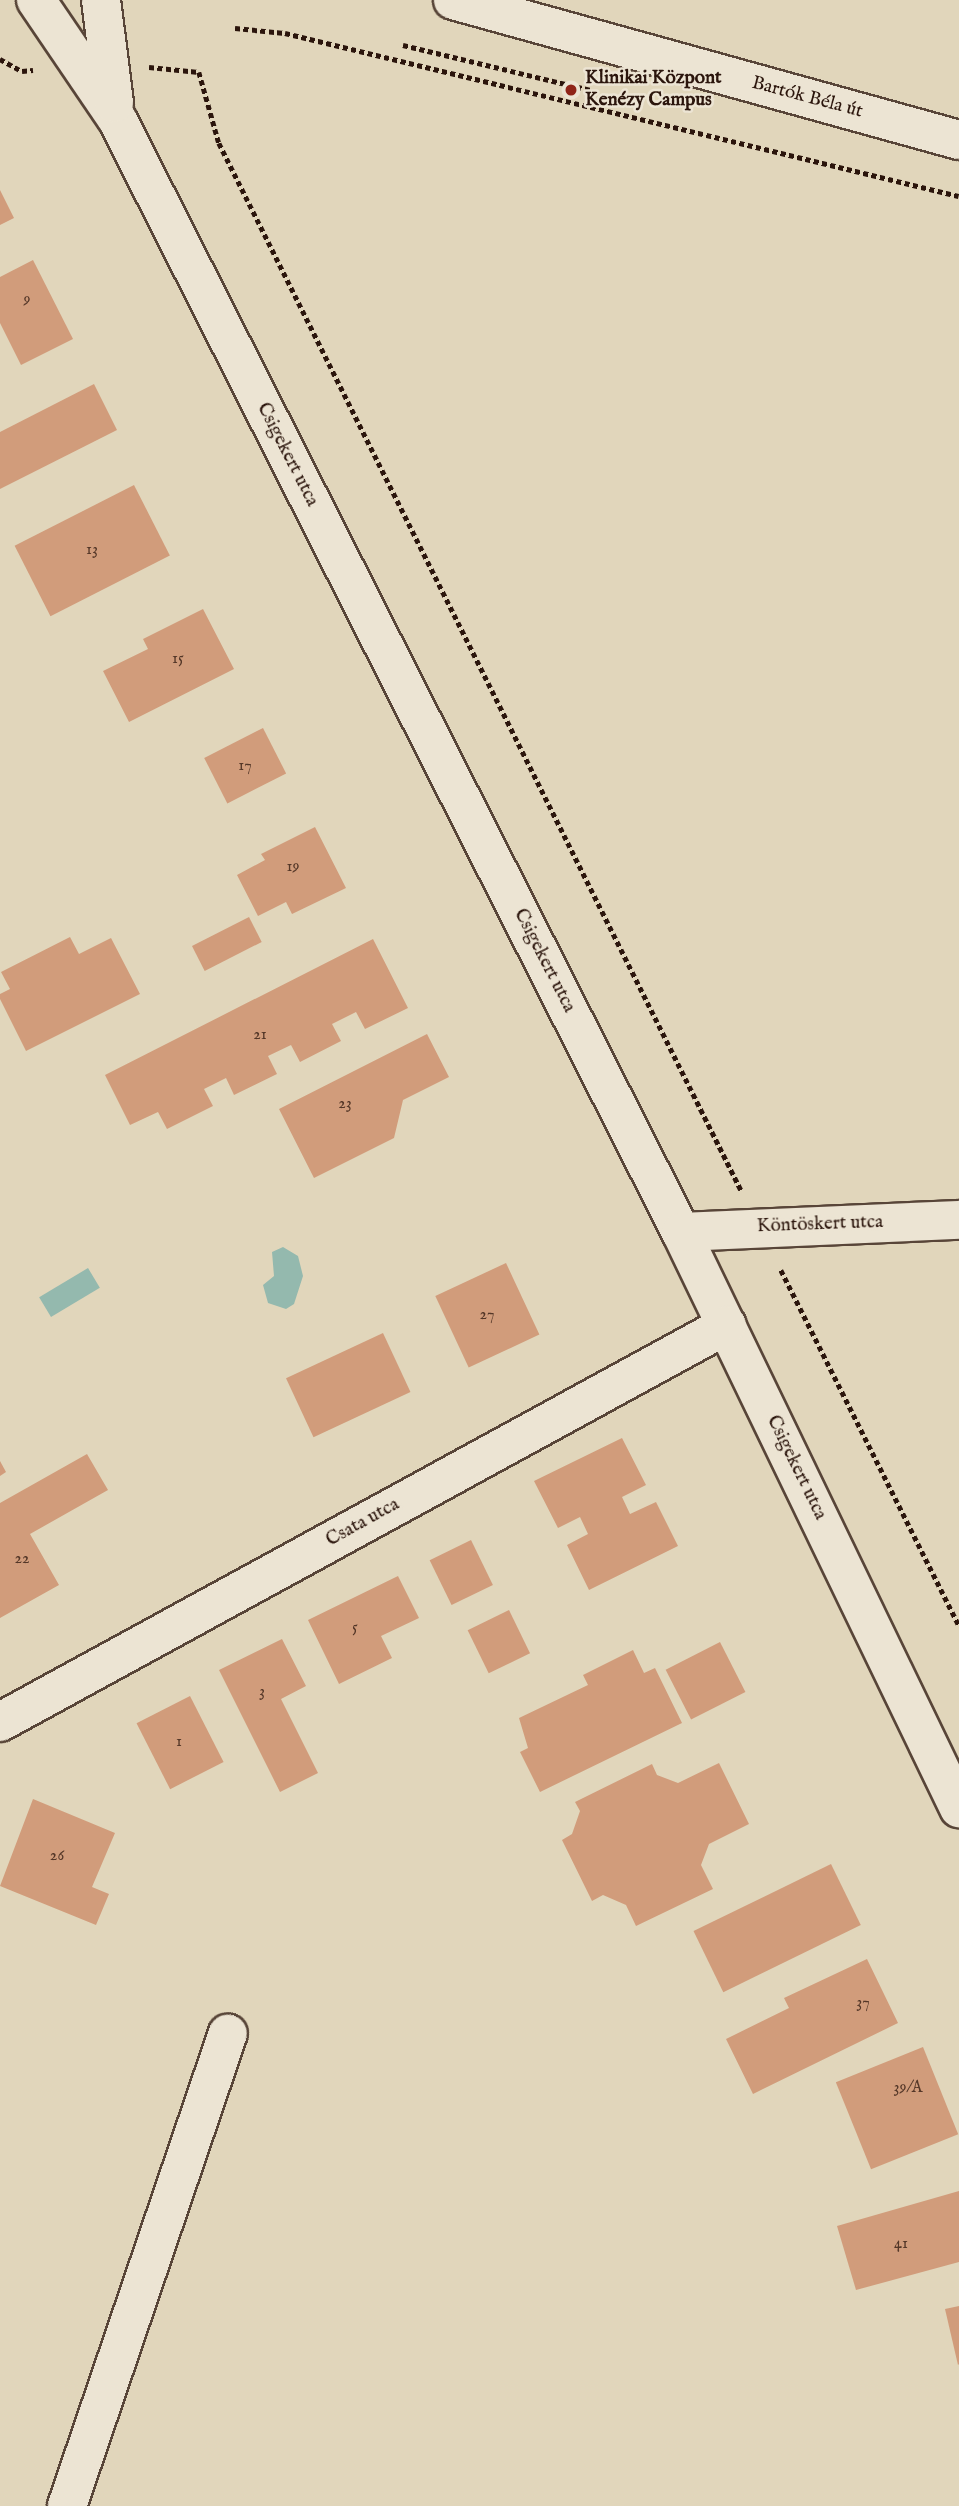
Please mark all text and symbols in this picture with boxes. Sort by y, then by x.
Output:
place label: Klinikai Központ Kenézy Campus [585,68,722,112]
street label: Bartók Béla út [749,72,865,124]
marker: Klinikai Központ Kenézy Campus [563,82,579,98]
house number: 9 [24,290,30,310]
street label: Csigekert utca [251,399,323,511]
house number: 13 [86,540,98,560]
house number: 15 [172,649,184,669]
house number: 17 [238,756,252,776]
house number: 19 [287,857,299,877]
street label: Csigekert utca [508,905,580,1017]
house number: 21 [253,1025,267,1045]
house number: 23 [338,1094,352,1114]
street label: Köntöskert utca [756,1211,884,1239]
house number: 27 [480,1305,494,1325]
street label: Csigekert utca [761,1412,831,1524]
street label: Csata utca [322,1494,404,1552]
house number: 22 [14,1549,30,1569]
house number: 5 [352,1618,358,1638]
house number: 3 [259,1682,265,1702]
house number: 1 [176,1732,182,1752]
house number: 26 [50,1846,64,1866]
house number: 37 [856,1993,870,2013]
house number: 39/A [893,2078,923,2098]
house number: 41 [894,2234,908,2254]

